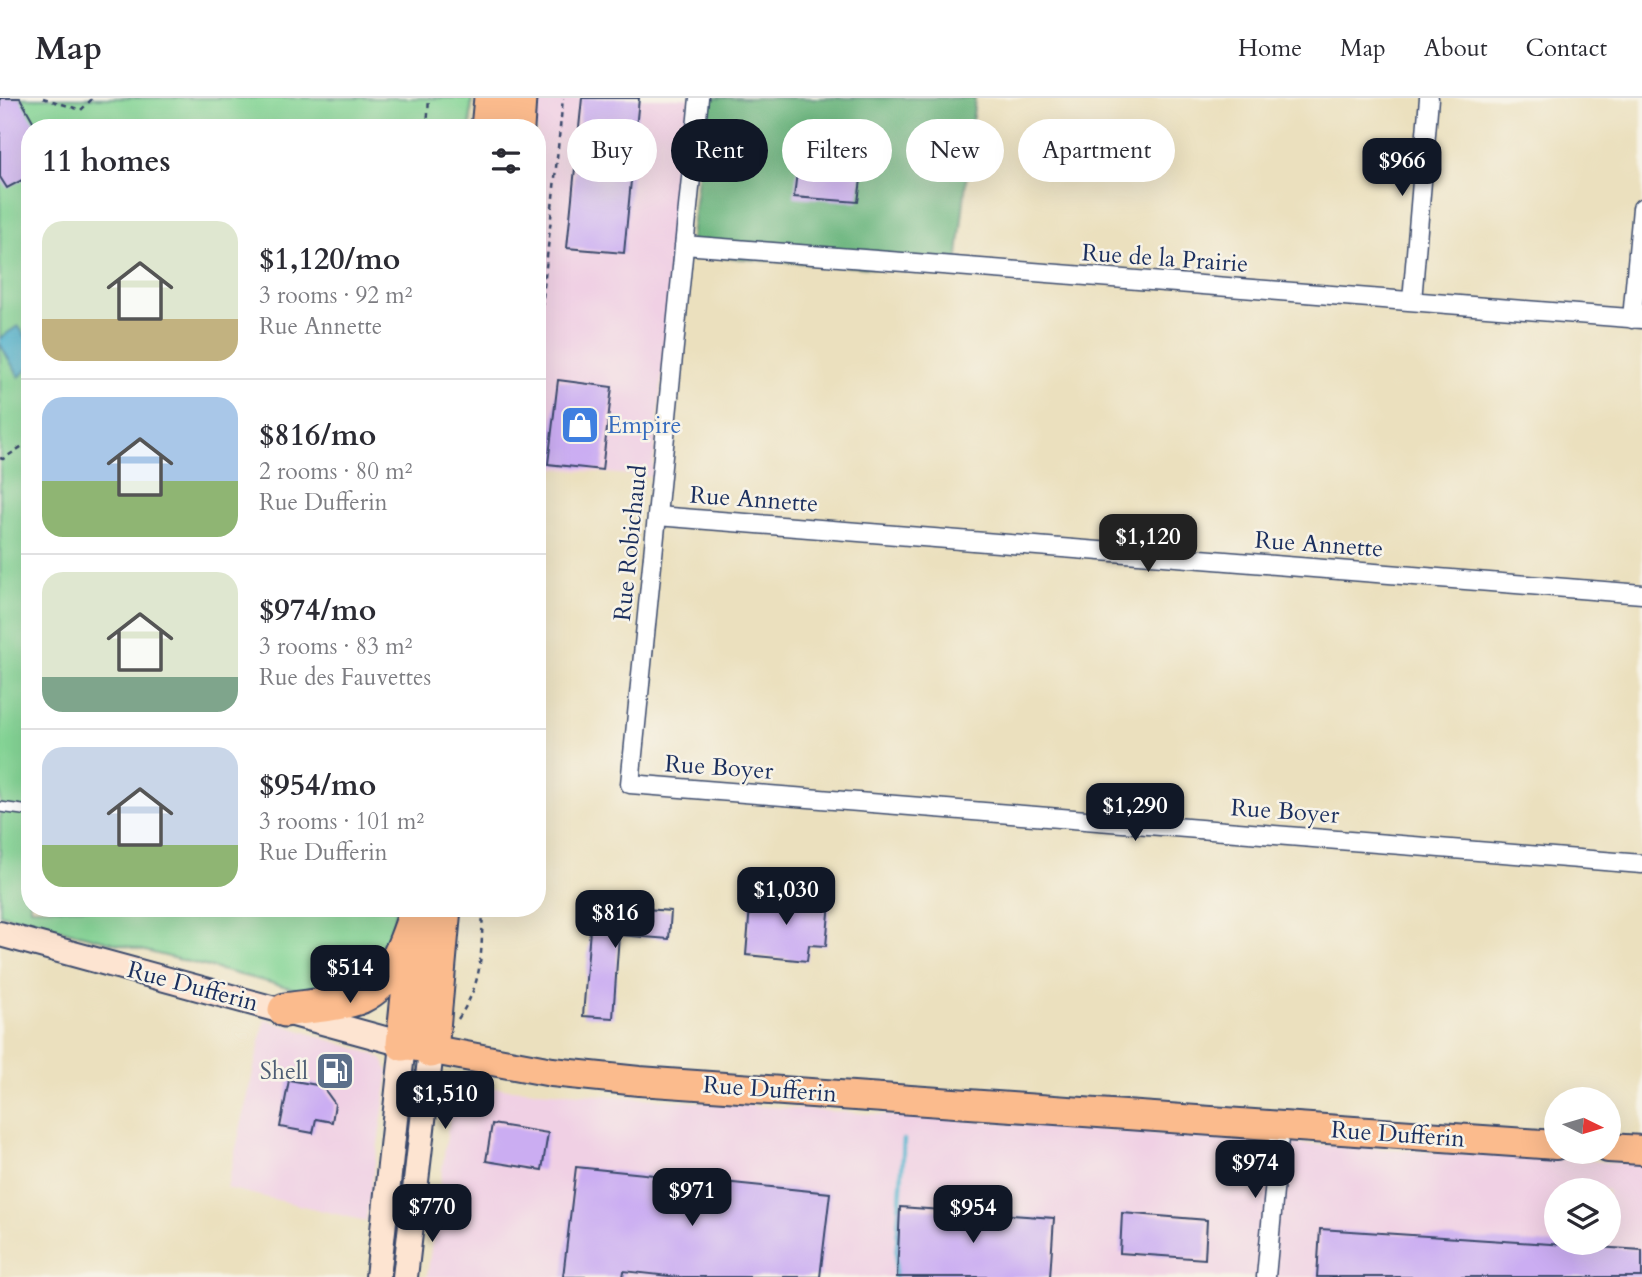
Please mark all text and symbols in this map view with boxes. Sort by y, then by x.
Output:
text: Map [35,26,102,71]
text: Home [1238,32,1302,65]
text: Map [1340,32,1386,65]
text: About [1424,32,1488,65]
text: Contact [1526,32,1607,65]
chip: Buy [567,119,657,182]
chip: Rent [671,119,768,182]
chip: Filters [782,119,892,182]
chip: New [906,119,1004,182]
chip: Apartment [1018,119,1175,182]
pin: $966 [1361,139,1443,198]
text: 11 homes [42,141,171,182]
icon: filters [487,142,525,180]
text: $966 [1378,145,1426,176]
street label: Rue de la Prairie [1081,236,1249,281]
text: $1,120/mo [259,239,400,280]
icon: home [98,249,182,333]
text: 3 rooms · 92 m² [259,280,412,311]
text: Rue Annette [259,311,382,342]
shop icon: Empire [559,404,601,446]
place label: Empire [607,409,681,442]
text: $816/mo [259,415,376,456]
icon: home [98,425,182,509]
text: 2 rooms · 80 m² [259,456,412,487]
street label: Rue Robichaud [606,463,655,623]
street label: Rue Annette [689,479,819,520]
text: Rue Dufferin [259,487,388,518]
pin: $1,120 [1091,514,1205,574]
text: $1,120 [1115,521,1181,552]
street label: Rue Annette [1254,524,1384,565]
text: $974/mo [259,590,376,631]
icon: home [98,600,182,684]
text: 3 rooms · 83 m² [259,631,412,662]
text: Rue des Fauvettes [259,662,431,693]
street label: Rue Boyer [664,747,775,788]
text: $954/mo [259,765,376,806]
icon: home [98,775,182,859]
pin: $1,290 [1078,784,1192,843]
text: $1,290 [1102,790,1168,821]
street label: Rue Boyer [1230,791,1341,832]
text: 3 rooms · 101 m² [259,806,424,837]
text: Rue Dufferin [259,837,388,868]
pin: $1,030 [729,868,843,927]
text: $1,030 [753,874,819,905]
pin: $816 [574,890,656,950]
text: $816 [591,897,639,928]
pin: $514 [309,946,391,1005]
text: $514 [326,952,374,983]
street label: Rue Dufferin [124,953,262,1020]
fuel station icon: Shell [314,1050,356,1092]
place label: Shell [260,1055,308,1088]
street label: Rue Dufferin [702,1068,838,1111]
pin: $1,510 [388,1072,502,1131]
text: $1,510 [412,1078,478,1109]
north arrow [1544,1087,1620,1164]
map controls [1544,1087,1621,1255]
street label: Rue Dufferin [1330,1113,1466,1156]
pin: $974 [1214,1140,1296,1200]
text: $974 [1231,1147,1279,1178]
pin: $971 [651,1168,733,1228]
text: $971 [668,1175,716,1206]
button: layers [1544,1178,1621,1255]
pin: $770 [391,1184,473,1244]
pin: $954 [932,1186,1014,1245]
text: $770 [408,1191,456,1222]
text: $954 [949,1192,997,1223]

